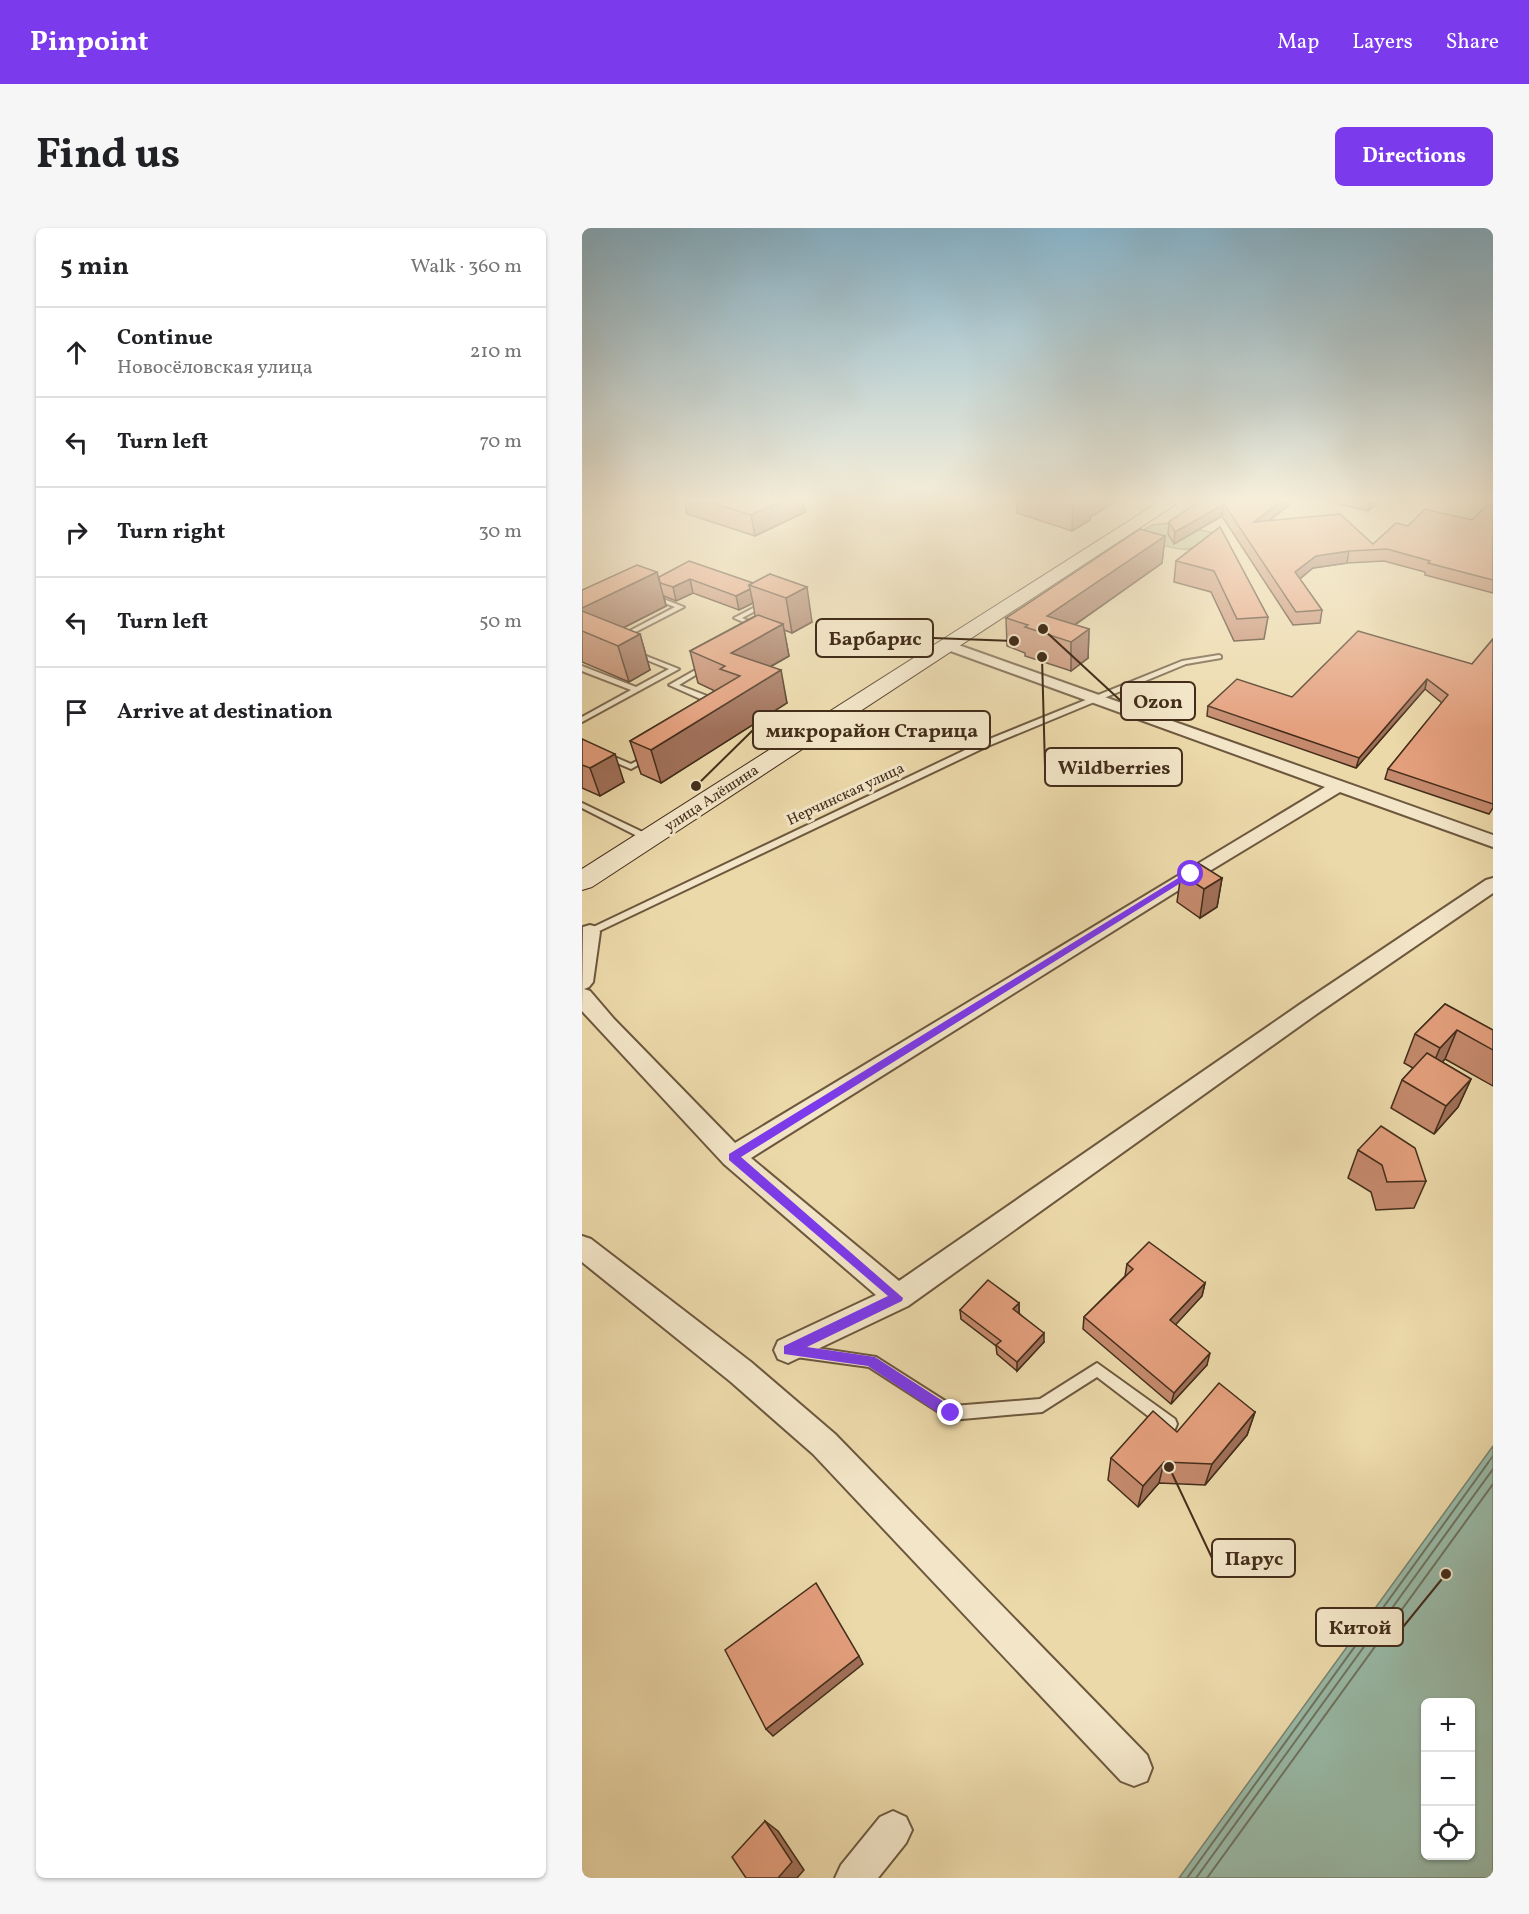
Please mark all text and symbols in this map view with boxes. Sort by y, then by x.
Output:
text: Pinpoint [30,23,148,62]
text: Map [1277,28,1319,57]
text: Layers [1352,28,1413,57]
text: Share [1446,28,1499,57]
text: Find us [36,127,180,186]
button: Directions [1335,127,1493,186]
text: 5 min [60,249,129,285]
text: Walk · 360 m [410,253,522,281]
text: Continue [117,323,213,354]
icon: ahead [60,336,93,369]
text: 210 m [470,338,522,366]
text: Новосёловская улица [117,354,313,382]
icon: left [60,426,93,459]
text: Turn left [117,427,208,458]
text: 70 m [479,428,522,456]
icon: right [60,516,93,549]
text: Turn right [117,517,225,548]
text: 30 m [478,518,522,546]
icon: left [60,606,93,639]
text: Turn left [117,607,208,638]
text: 50 m [479,608,522,636]
callout: Барбарис [816,619,933,657]
text: Барбарис [828,626,922,654]
callout: Ozon [1121,682,1195,720]
text: Ozon [1133,689,1183,717]
icon: arrive [60,696,93,729]
text: Arrive at destination [117,697,333,728]
callout: микрорайон Старица [753,711,990,749]
text: микрорайон Старица [766,718,978,746]
callout: Wildberries [1045,748,1182,786]
text: Wildberries [1058,755,1170,783]
street label: Нерчинская улица [784,759,908,831]
street label: улица Алёшина [661,761,763,837]
route start [1177,860,1203,886]
route end [937,1399,963,1425]
callout: Парус [1212,1539,1295,1577]
text: Парус [1225,1546,1283,1574]
callout: Китой [1316,1608,1403,1646]
text: Китой [1329,1615,1391,1643]
map controls [1421,1698,1475,1860]
button: + [1421,1698,1475,1752]
button: − [1421,1752,1475,1806]
button: locate [1421,1806,1475,1860]

